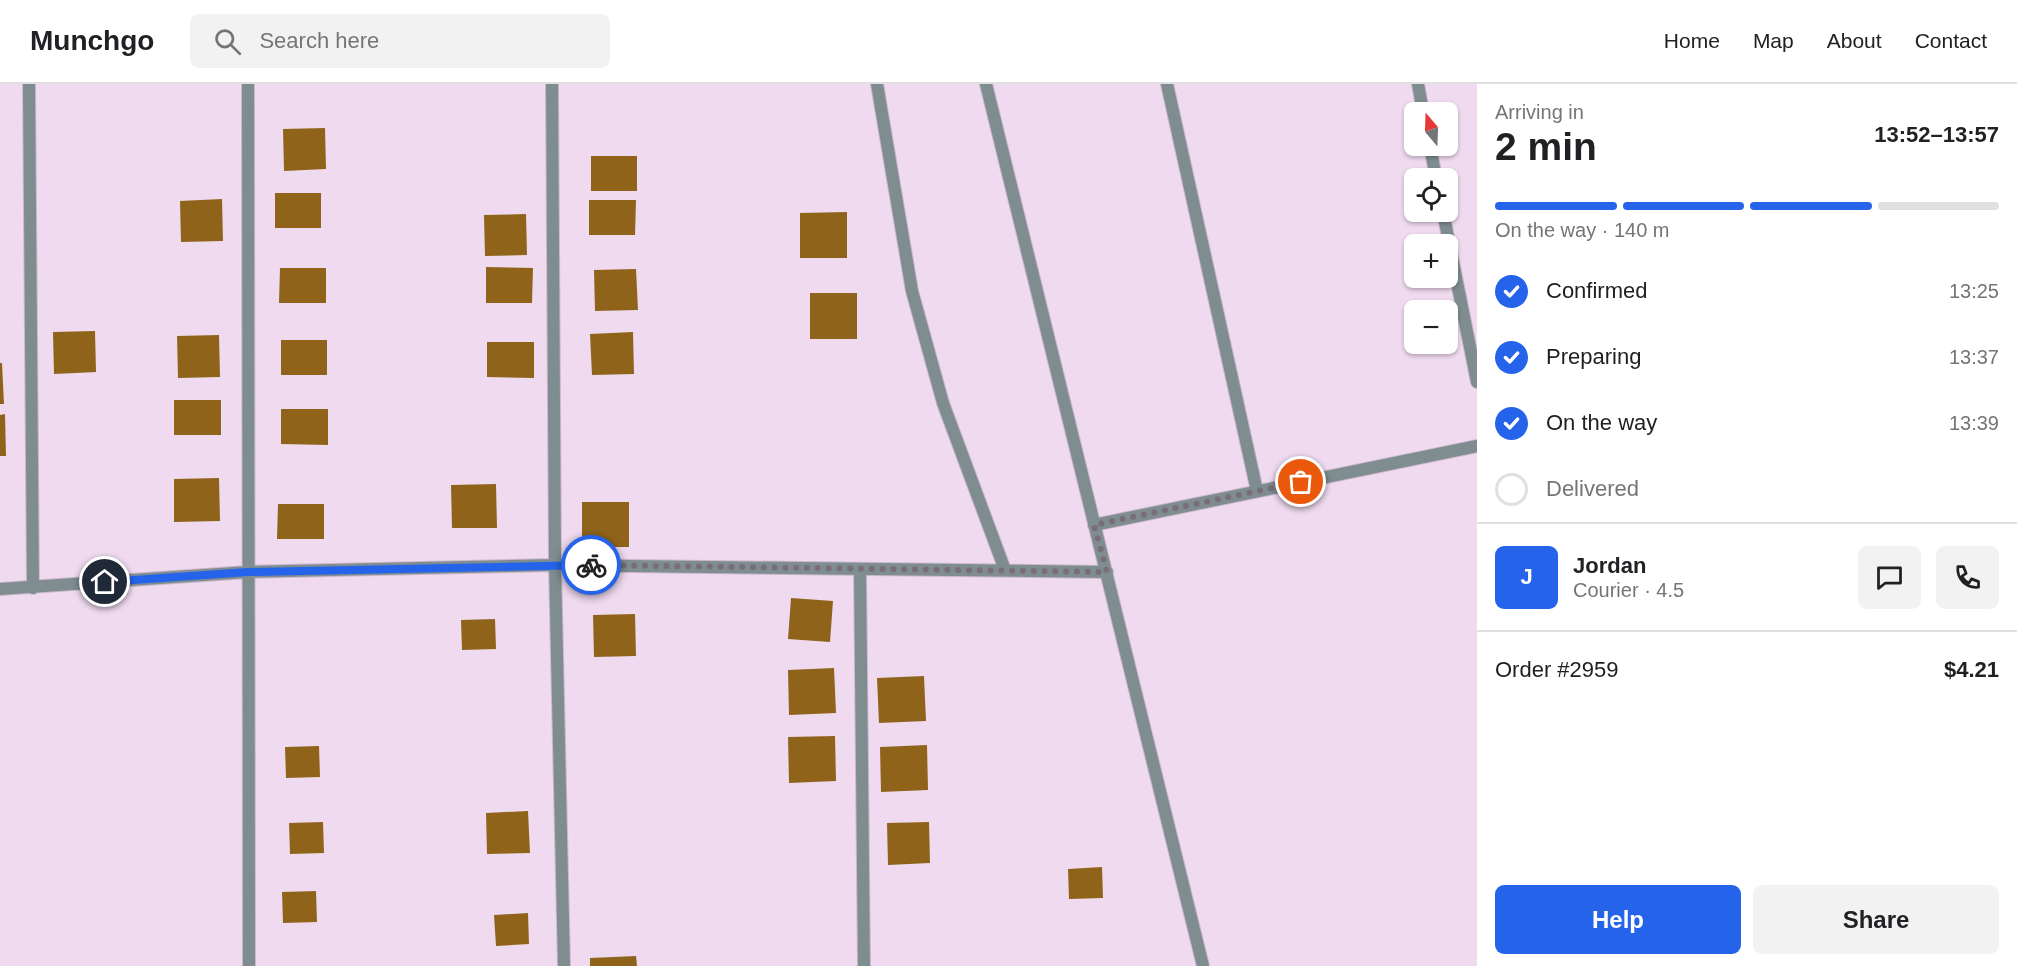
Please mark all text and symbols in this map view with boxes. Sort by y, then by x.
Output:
search box [190,14,610,68]
text: Munchgo [30,25,154,56]
icon: search [211,25,244,58]
text: Search here [259,28,379,53]
text: Home [1664,29,1720,52]
text: Map [1753,29,1794,52]
text: About [1827,29,1882,52]
text: Contact [1915,29,1987,52]
text: Arriving in [1495,101,1584,123]
north arrow [1404,102,1458,156]
map controls [1404,102,1458,354]
text: 13:52–13:57 [1874,122,1999,147]
text: 2 min [1495,125,1597,168]
button: locate [1404,168,1458,222]
text: On the way · 140 m [1495,219,1670,241]
button: + [1404,234,1458,288]
icon: check [1495,275,1528,308]
text: Confirmed [1546,278,1647,303]
text: 13:25 [1949,280,1999,302]
button: − [1404,300,1458,354]
icon: check [1495,341,1528,374]
text: Preparing [1546,344,1641,369]
text: 13:37 [1949,346,1999,368]
icon: check [1495,407,1528,440]
text: On the way [1546,410,1657,435]
text: 13:39 [1949,412,1999,434]
pin [1275,456,1326,507]
icon: bag [1284,465,1317,498]
text: Delivered [1546,476,1639,501]
courier [561,535,621,595]
button: chat [1858,546,1921,609]
button: phone [1936,546,1999,609]
icon: bike [575,549,608,582]
text: Jordan [1573,553,1646,578]
pin [79,556,130,607]
text: J [1520,564,1533,589]
icon: home [88,565,121,598]
text: Courier · 4.5 [1573,579,1684,601]
text: Order #2959 [1495,657,1619,682]
text: $4.21 [1944,657,1999,682]
button: Help [1495,885,1741,954]
button: Share [1753,885,1999,954]

